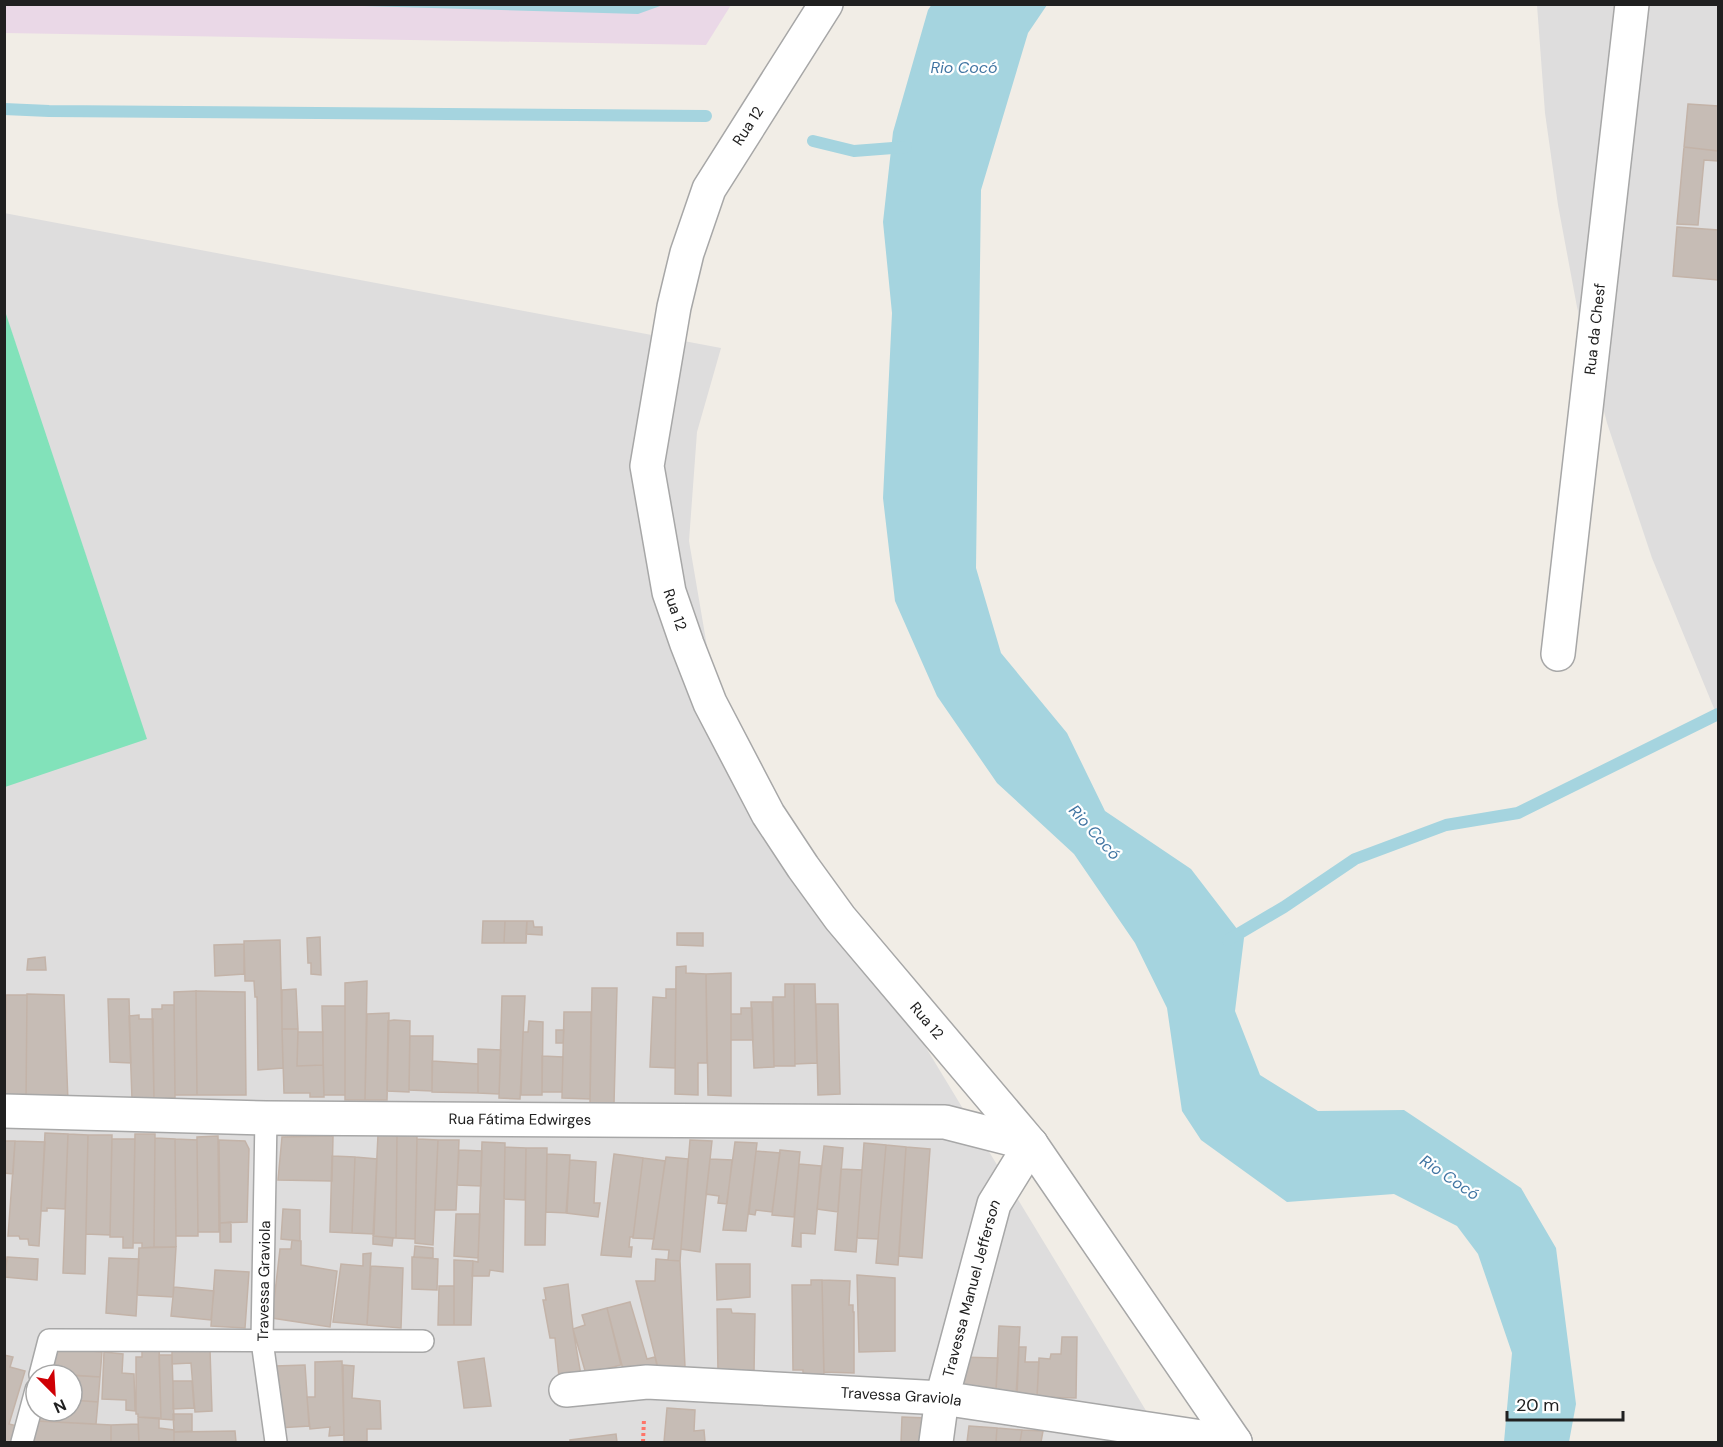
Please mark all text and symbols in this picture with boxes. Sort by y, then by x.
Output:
water label: Rio Cocó [930,57,998,78]
street label: Rua 12 [728,103,768,149]
street label: Rua da Chesf [1580,282,1610,376]
street label: Rua 12 [659,586,692,633]
water label: Rio Cocó [1064,800,1125,864]
street label: Rua 12 [905,998,948,1044]
street label: Rua Fátima Edwirges [449,1109,591,1130]
water label: Rio Cocó [1416,1150,1483,1205]
street label: Travessa Manuel Jefferson [938,1195,1005,1379]
street label: Travessa Graviola [253,1220,275,1342]
north arrow [24,1363,84,1423]
street label: Travessa Graviola [840,1383,963,1411]
scale bar [1507,1384,1622,1422]
text: 20 m [1516,1393,1559,1417]
text: N [50,1394,69,1418]

